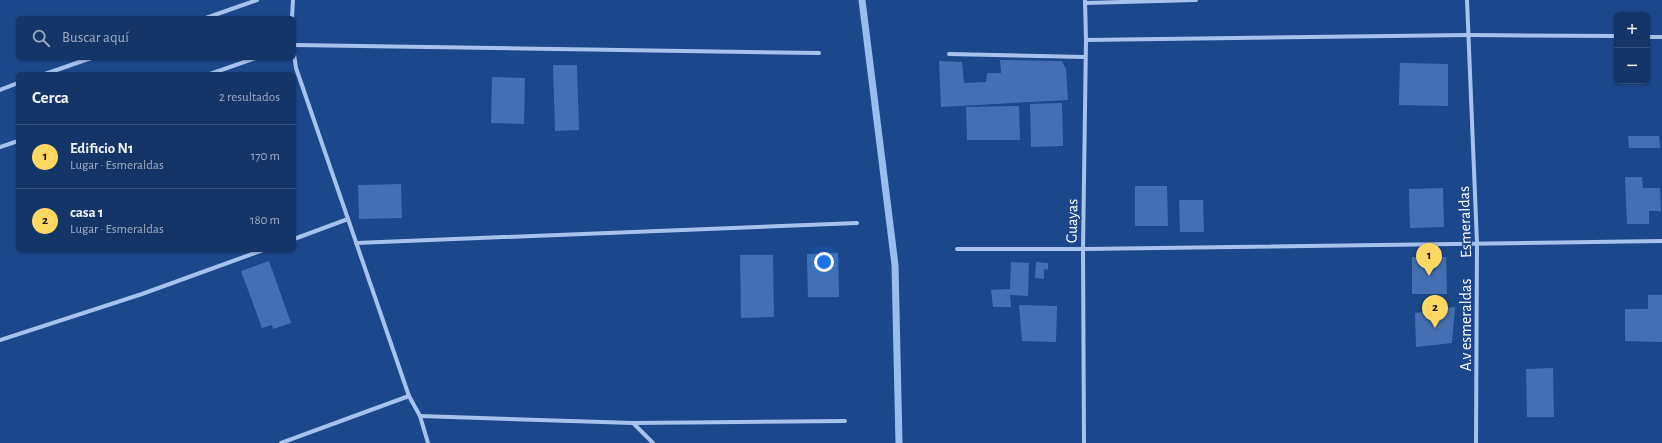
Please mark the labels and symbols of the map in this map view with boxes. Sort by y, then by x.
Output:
street label: Esmeraldas [1456,186,1474,258]
street label: Guayas [1064,199,1081,243]
pin: 1 [1416,243,1442,276]
your location [814,252,834,272]
street label: A.v esmeraldas [1458,279,1474,371]
pin: 2 [1422,295,1448,328]

